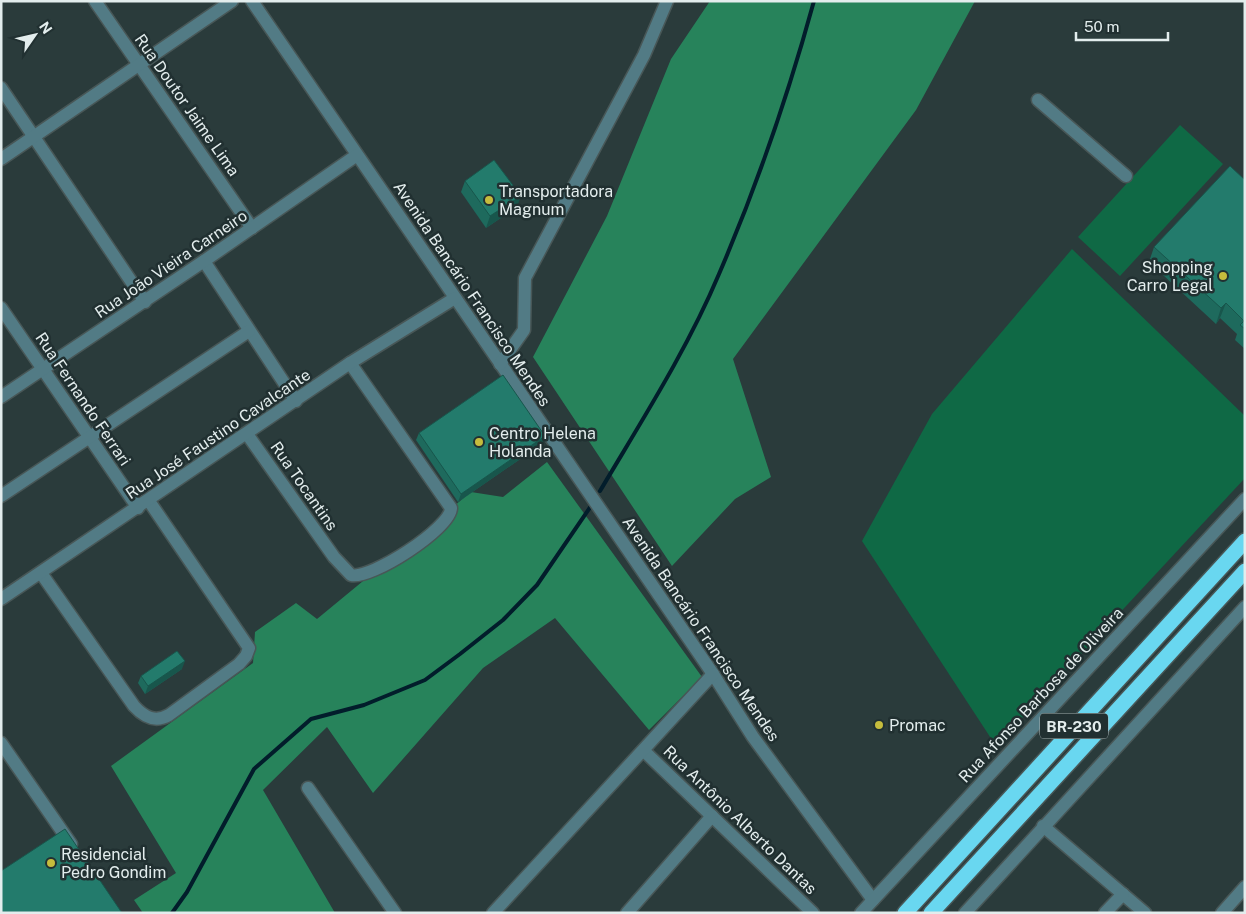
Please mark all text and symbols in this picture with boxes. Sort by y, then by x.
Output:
north arrow [10,10,60,60]
scale bar [1076,10,1168,42]
text: 50 m [1084,18,1119,35]
text: N [36,19,55,37]
street label: Rua Doutor Jaime Lima [131,30,243,180]
street label: Avenida Bancário Francisco Mendes [390,178,554,410]
place label: Transportadora Magnum [499,182,613,219]
marker: Transportadora Magnum [483,194,495,206]
street label: Rua João Vieira Carneiro [91,206,251,322]
place label: Shopping Carro Legal [1127,258,1213,295]
marker: Shopping Carro Legal [1217,270,1229,282]
street label: Rua Fernando Ferrari [31,329,135,469]
street label: Rua José Faustino Cavalcante [122,365,314,503]
place label: Centro Helena Holanda [489,424,596,461]
marker: Centro Helena Holanda [473,436,485,448]
street label: Rua Tocantins [266,438,342,534]
street label: Avenida Bancário Francisco Mendes [619,513,783,745]
street label: Rua Afonso Barbosa de Oliveira [955,604,1127,786]
road number: BR-230 [1040,714,1108,738]
place label: Promac [889,716,946,735]
marker: Promac [873,719,885,731]
street label: Rua Antônio Alberto Dantas [659,742,821,898]
place label: Residencial Pedro Gondim [61,845,166,882]
marker: Residencial Pedro Gondim [45,857,57,869]

